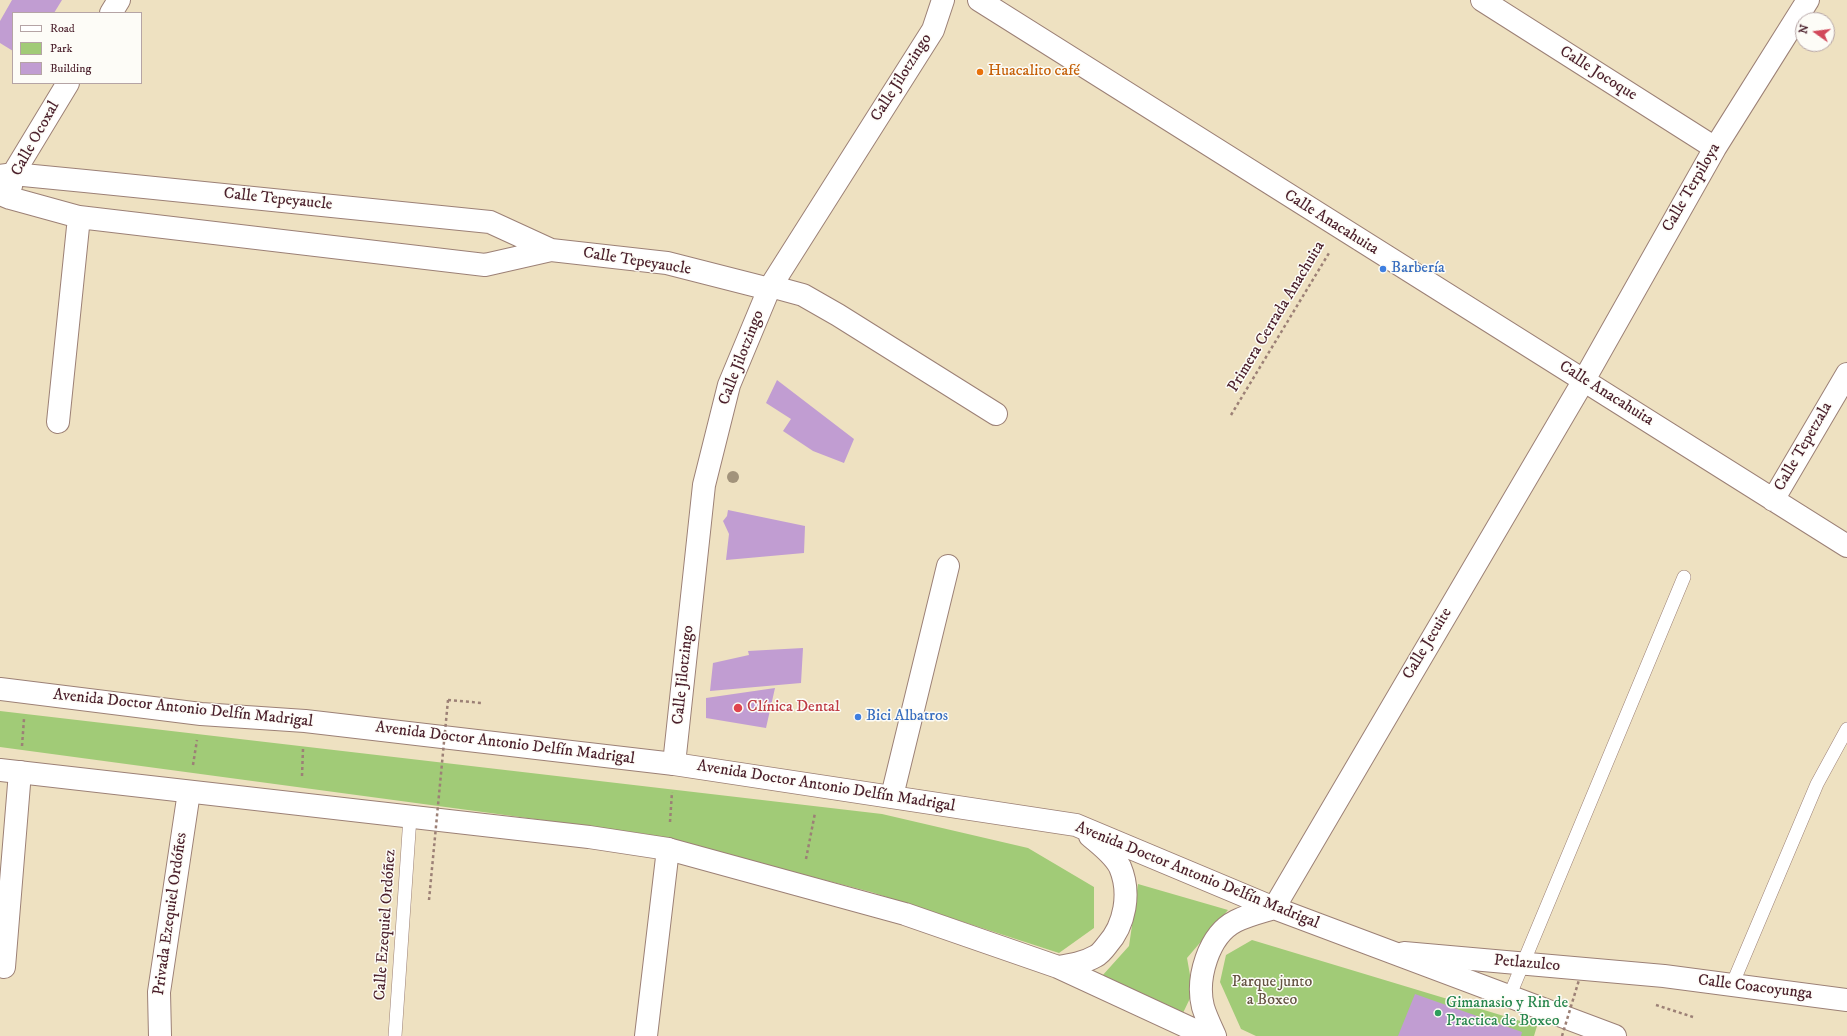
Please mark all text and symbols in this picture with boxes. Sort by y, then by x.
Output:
legend [12,12,142,84]
north arrow [1795,12,1835,52]
text: Road [50,21,75,36]
text: N [1796,23,1812,35]
street label: Calle Jilotzingo [867,31,937,125]
text: Park [50,41,72,56]
street label: Calle Jocoque [1556,43,1640,105]
text: Building [50,61,91,76]
place label: Huacalito café [988,62,1080,82]
marker: Huacalito café [975,67,985,77]
street label: Calle Ocoxal [8,98,64,180]
street label: Calle Terpiloya [1659,140,1725,236]
street label: Calle Tepeyaucle [223,185,333,215]
street label: Calle Anacahuita [1280,186,1382,260]
street label: Primera Cerrada Anachuita [1224,238,1330,396]
street label: Calle Tepeyaucle [582,244,692,280]
place label: Barbería [1391,259,1445,279]
marker: Barbería [1378,264,1388,274]
street label: Calle Jilotzingo [715,308,769,408]
street label: Calle Anacahuita [1555,357,1657,431]
street label: Calle Tepetzala [1771,399,1837,495]
street label: Calle Jecuite [1399,605,1457,683]
street label: Calle Jilotzingo [669,624,699,726]
street label: Avenida Doctor Antonio Delfín Madrigal [52,686,314,732]
place label: Clínica Dental [747,698,840,718]
marker: Clínica Dental [732,702,744,714]
place label: Bici Albatros [866,707,948,727]
marker: Bici Albatros [853,712,863,722]
street label: Avenida Doctor Antonio Delfín Madrigal [374,719,636,769]
street label: Avenida Doctor Antonio Delfín Madrigal [695,757,957,817]
street label: Avenida Doctor Antonio Delfín Madrigal [1072,818,1322,934]
street label: Privada Ezequiel Ordóñes [150,831,192,997]
street label: Calle Ezequiel Ordóñez [371,849,401,1001]
street label: Petlazulco [1493,952,1561,976]
street label: Calle Coacoyunga [1697,971,1813,1005]
park label: Parque junto a Boxeo [1232,973,1312,1011]
place label: Gimanasio y Rin de Practica de Boxeo [1446,994,1568,1032]
marker: Gimanasio y Rin de Practica de Boxeo [1433,1008,1443,1018]

